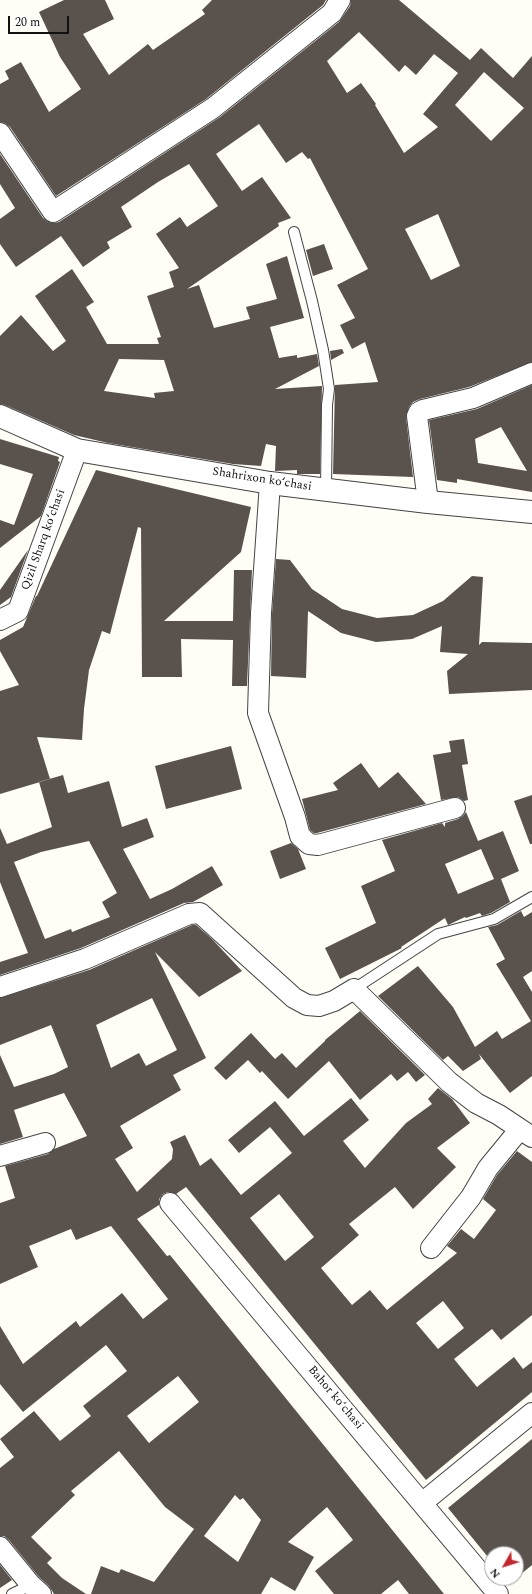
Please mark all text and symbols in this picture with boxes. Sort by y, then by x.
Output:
scale bar [10,8,71,34]
text: 20 m [15,13,40,32]
street label: Shahrixon koʻchasi [211,465,313,495]
street label: Qizil Sharq koʻchasi [19,487,69,593]
street label: Bahor koʻchasi [304,1363,366,1433]
north arrow [484,1546,524,1586]
text: N [486,1564,505,1582]

